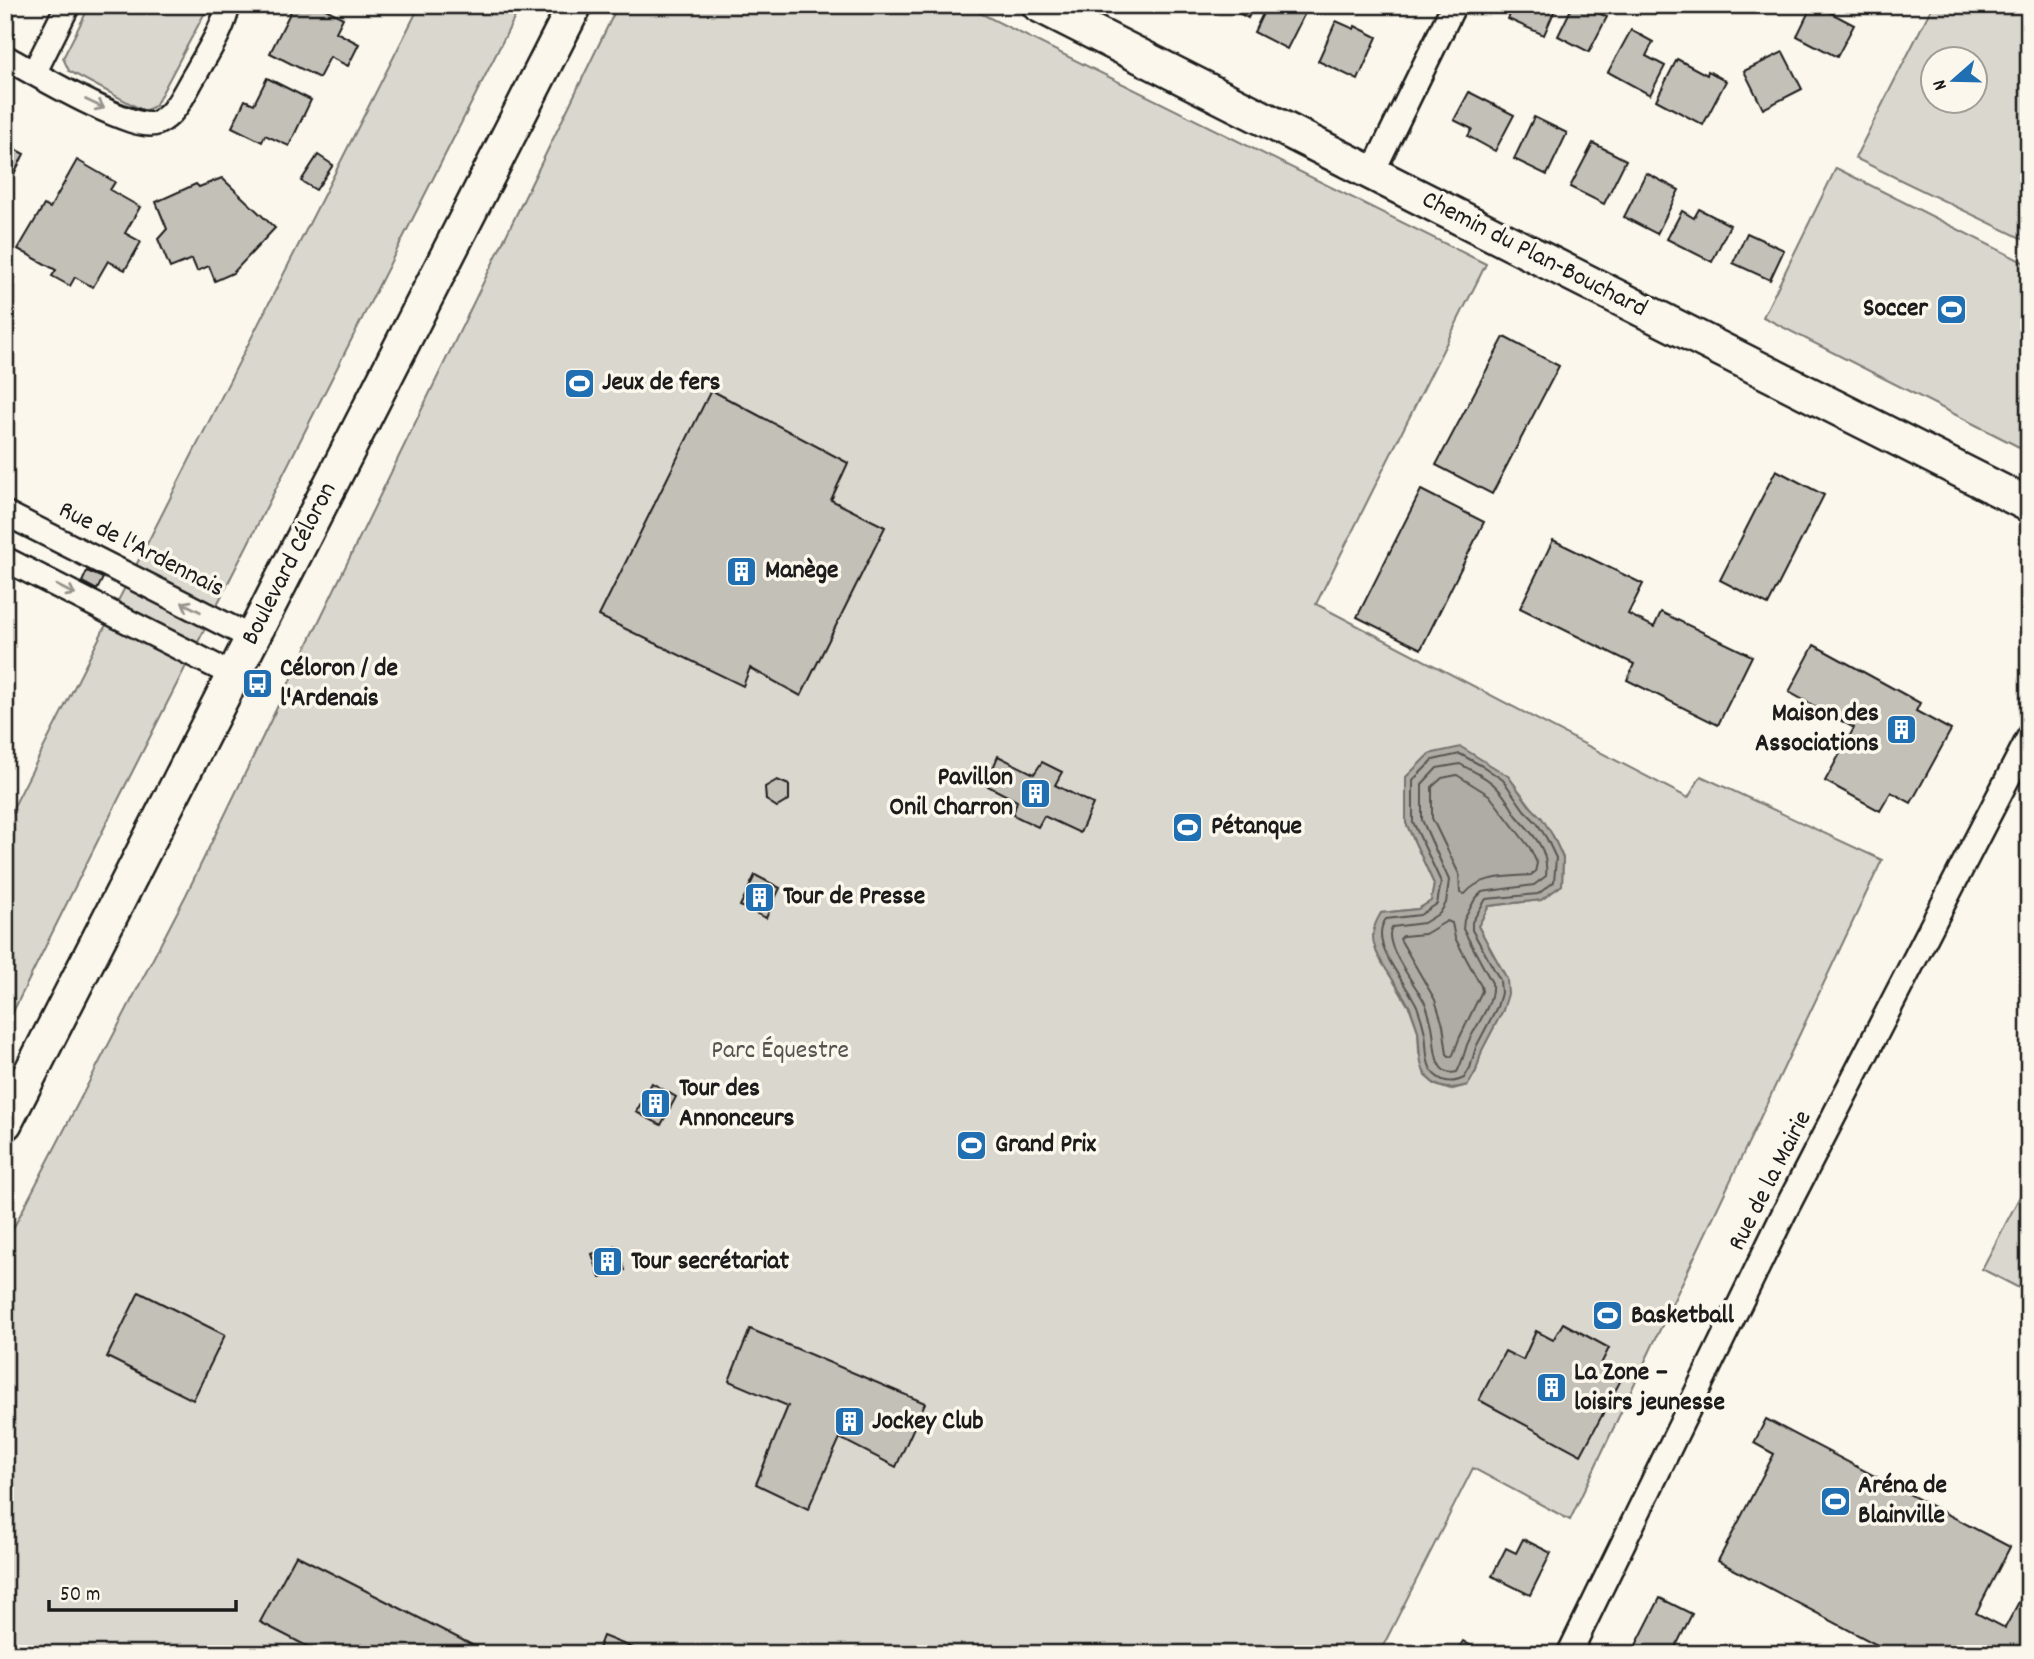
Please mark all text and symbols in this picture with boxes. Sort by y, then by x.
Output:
north arrow [1918,46,1988,116]
text: N [1927,76,1956,94]
one-way arrow [84,98,105,112]
street label: Chemin du Plan-Bouchard [1415,182,1653,328]
place label: Soccer [1863,291,1928,328]
sports icon: Soccer [1934,292,1968,326]
place label: Jeux de fers [602,365,721,402]
sports icon: Jeux de fers [562,366,596,400]
street label: Boulevard Céloron [233,476,347,652]
street label: Rue de l'Ardennais [52,492,230,608]
place label: Manège [765,553,838,590]
building icon: Manège [725,554,759,588]
one-way arrow [55,584,76,598]
one-way arrow [182,599,202,613]
place label: Céloron / de l'Ardenais [280,651,398,718]
bus stop icon: Céloron / de l'Ardenais [240,667,274,701]
place label: Maison des Associations [1755,696,1879,763]
building icon: Maison des Associations [1885,712,1919,746]
place label: Pavillon Onil Charron [889,760,1013,827]
building icon: Pavillon Onil Charron [1019,776,1053,810]
place label: Pétanque [1211,809,1302,846]
sports icon: Pétanque [1171,810,1205,844]
place label: Tour de Presse [783,879,925,916]
building icon: Tour de Presse [743,880,777,914]
park label: Parc Équestre [711,1033,849,1070]
place label: Tour des Annonceurs [679,1071,795,1138]
building icon: Tour des Annonceurs [639,1087,673,1121]
street label: Rue de la Mairie [1720,1104,1822,1258]
place label: Grand Prix [995,1127,1096,1164]
sports icon: Grand Prix [955,1128,989,1162]
place label: Tour secrétariat [631,1244,790,1281]
building icon: Tour secrétariat [591,1245,625,1279]
place label: Basketball [1631,1298,1735,1335]
sports icon: Basketball [1591,1299,1625,1333]
place label: La Zone – loisirs jeunesse [1574,1355,1725,1422]
building icon: La Zone – loisirs jeunesse [1534,1371,1568,1405]
place label: Jockey Club [872,1404,984,1441]
building icon: Jockey Club [832,1405,866,1439]
place label: Aréna de Blainville [1858,1468,1947,1535]
sports icon: Aréna de Blainville [1818,1484,1852,1518]
scale bar [49,1568,236,1612]
text: 50 m [60,1581,100,1611]

